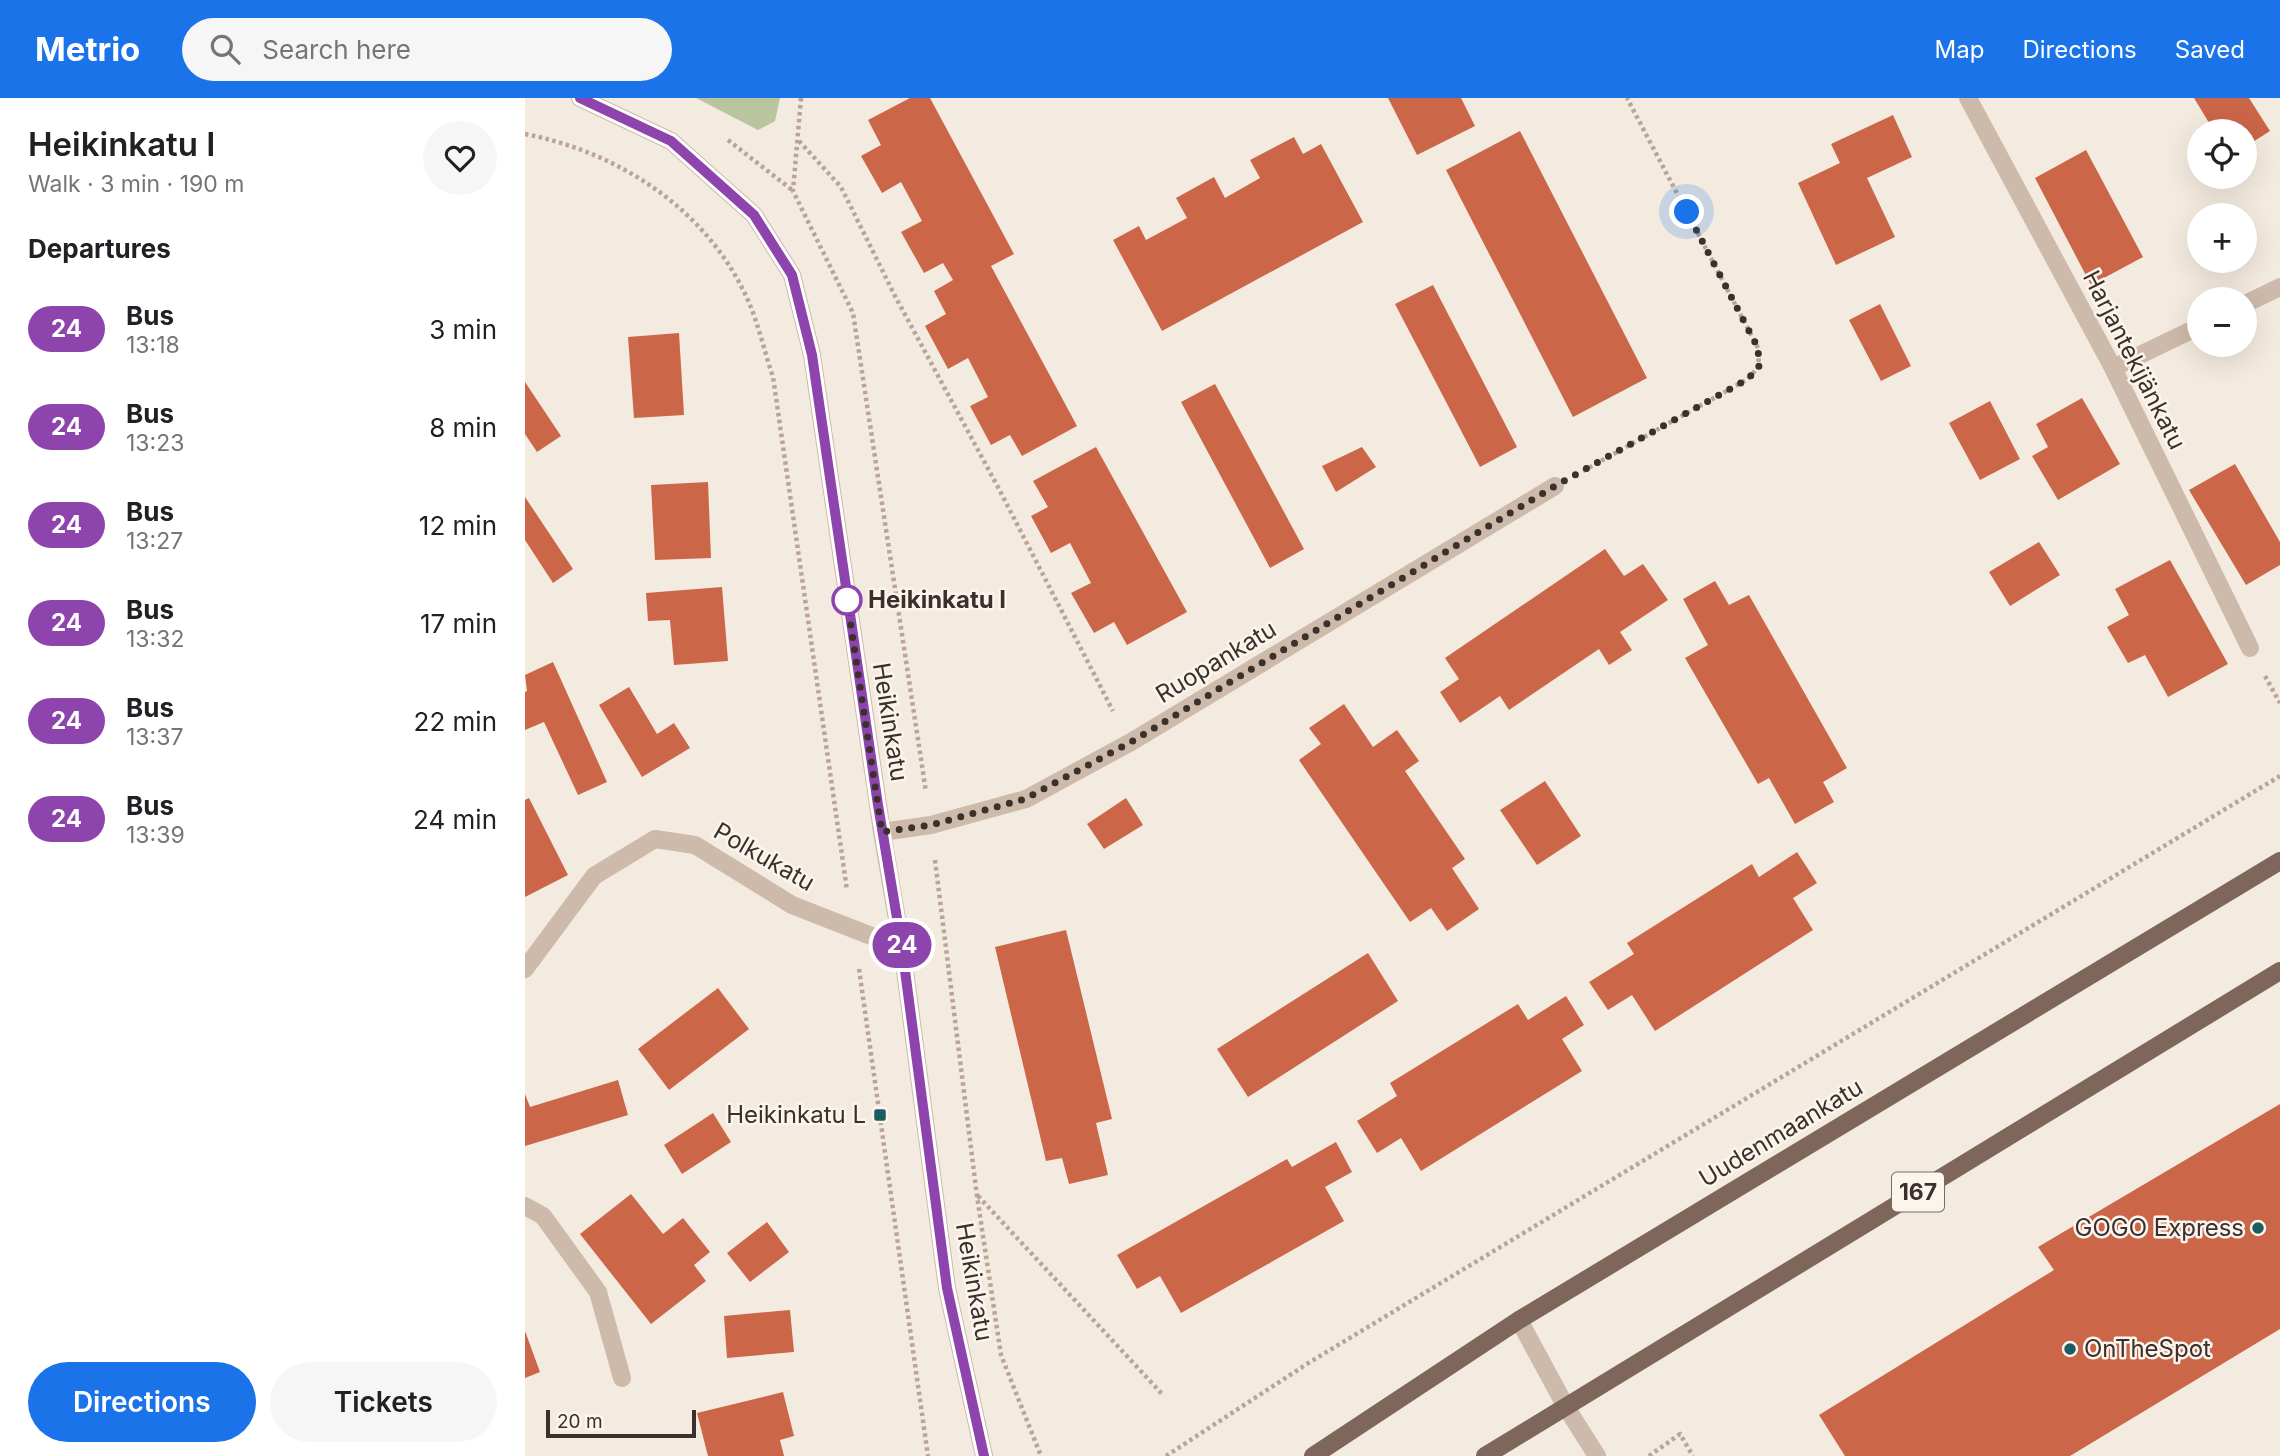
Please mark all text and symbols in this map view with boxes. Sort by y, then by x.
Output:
search box [182,18,672,81]
text: Metrio [35,29,140,69]
icon: search [206,30,244,68]
text: Search here [262,34,411,65]
text: Map [1935,35,1984,64]
text: Directions [2022,35,2137,64]
text: Saved [2175,35,2245,64]
map controls [2187,119,2257,357]
button: locate [2187,119,2257,189]
button: heart [423,121,497,195]
text: Heikinkatu I [28,124,215,164]
text: Walk · 3 min · 190 m [28,170,244,198]
your location [1669,194,1704,229]
button: + [2187,203,2257,273]
text: Departures [28,233,171,264]
street label: Harjantekijänkatu [2077,265,2192,454]
button: − [2187,287,2257,357]
text: Bus [126,300,174,331]
text: 24 [51,314,82,343]
text: 3 min [429,314,497,345]
text: 13:18 [126,331,180,359]
text: Bus [126,398,174,429]
text: 24 [51,412,82,441]
text: 8 min [429,412,497,443]
text: 13:23 [126,429,184,457]
text: Bus [126,496,174,527]
text: 24 [51,510,82,539]
text: 12 min [419,510,497,541]
text: 13:27 [126,527,183,555]
marker: Heikinkatu I [832,585,862,615]
place label: Heikinkatu I [868,585,1006,614]
text: Bus [126,594,174,625]
text: 24 [51,608,82,637]
text: 17 min [420,608,497,639]
street label: Ruopankatu [1150,614,1281,709]
text: 13:32 [126,625,184,653]
street label: Heikinkatu [867,661,914,783]
text: Bus [126,692,174,723]
text: 24 [51,706,82,735]
text: 22 min [414,706,497,737]
text: 13:37 [126,723,183,751]
text: Bus [126,790,174,821]
text: 24 [51,804,82,833]
text: 24 min [413,804,497,835]
street label: Polkukatu [709,816,820,897]
text: 13:39 [126,821,185,849]
line badge: 24 [871,922,933,968]
text: 24 [887,930,917,959]
street label: Uudenmaankatu [1694,1072,1868,1193]
place label: Heikinkatu L [726,1100,866,1129]
marker: Heikinkatu L [872,1107,888,1123]
road number: 167 [1892,1172,1944,1212]
place label: GOGO Express [2075,1213,2244,1242]
marker: GOGO Express [2250,1220,2266,1236]
street label: Heikinkatu [950,1221,999,1343]
place label: OnTheSpot [2084,1334,2211,1363]
marker: OnTheSpot [2062,1341,2078,1357]
button: Directions [28,1362,256,1442]
button: Tickets [270,1362,497,1442]
scale bar [546,1407,697,1439]
text: 20 m [557,1410,603,1433]

